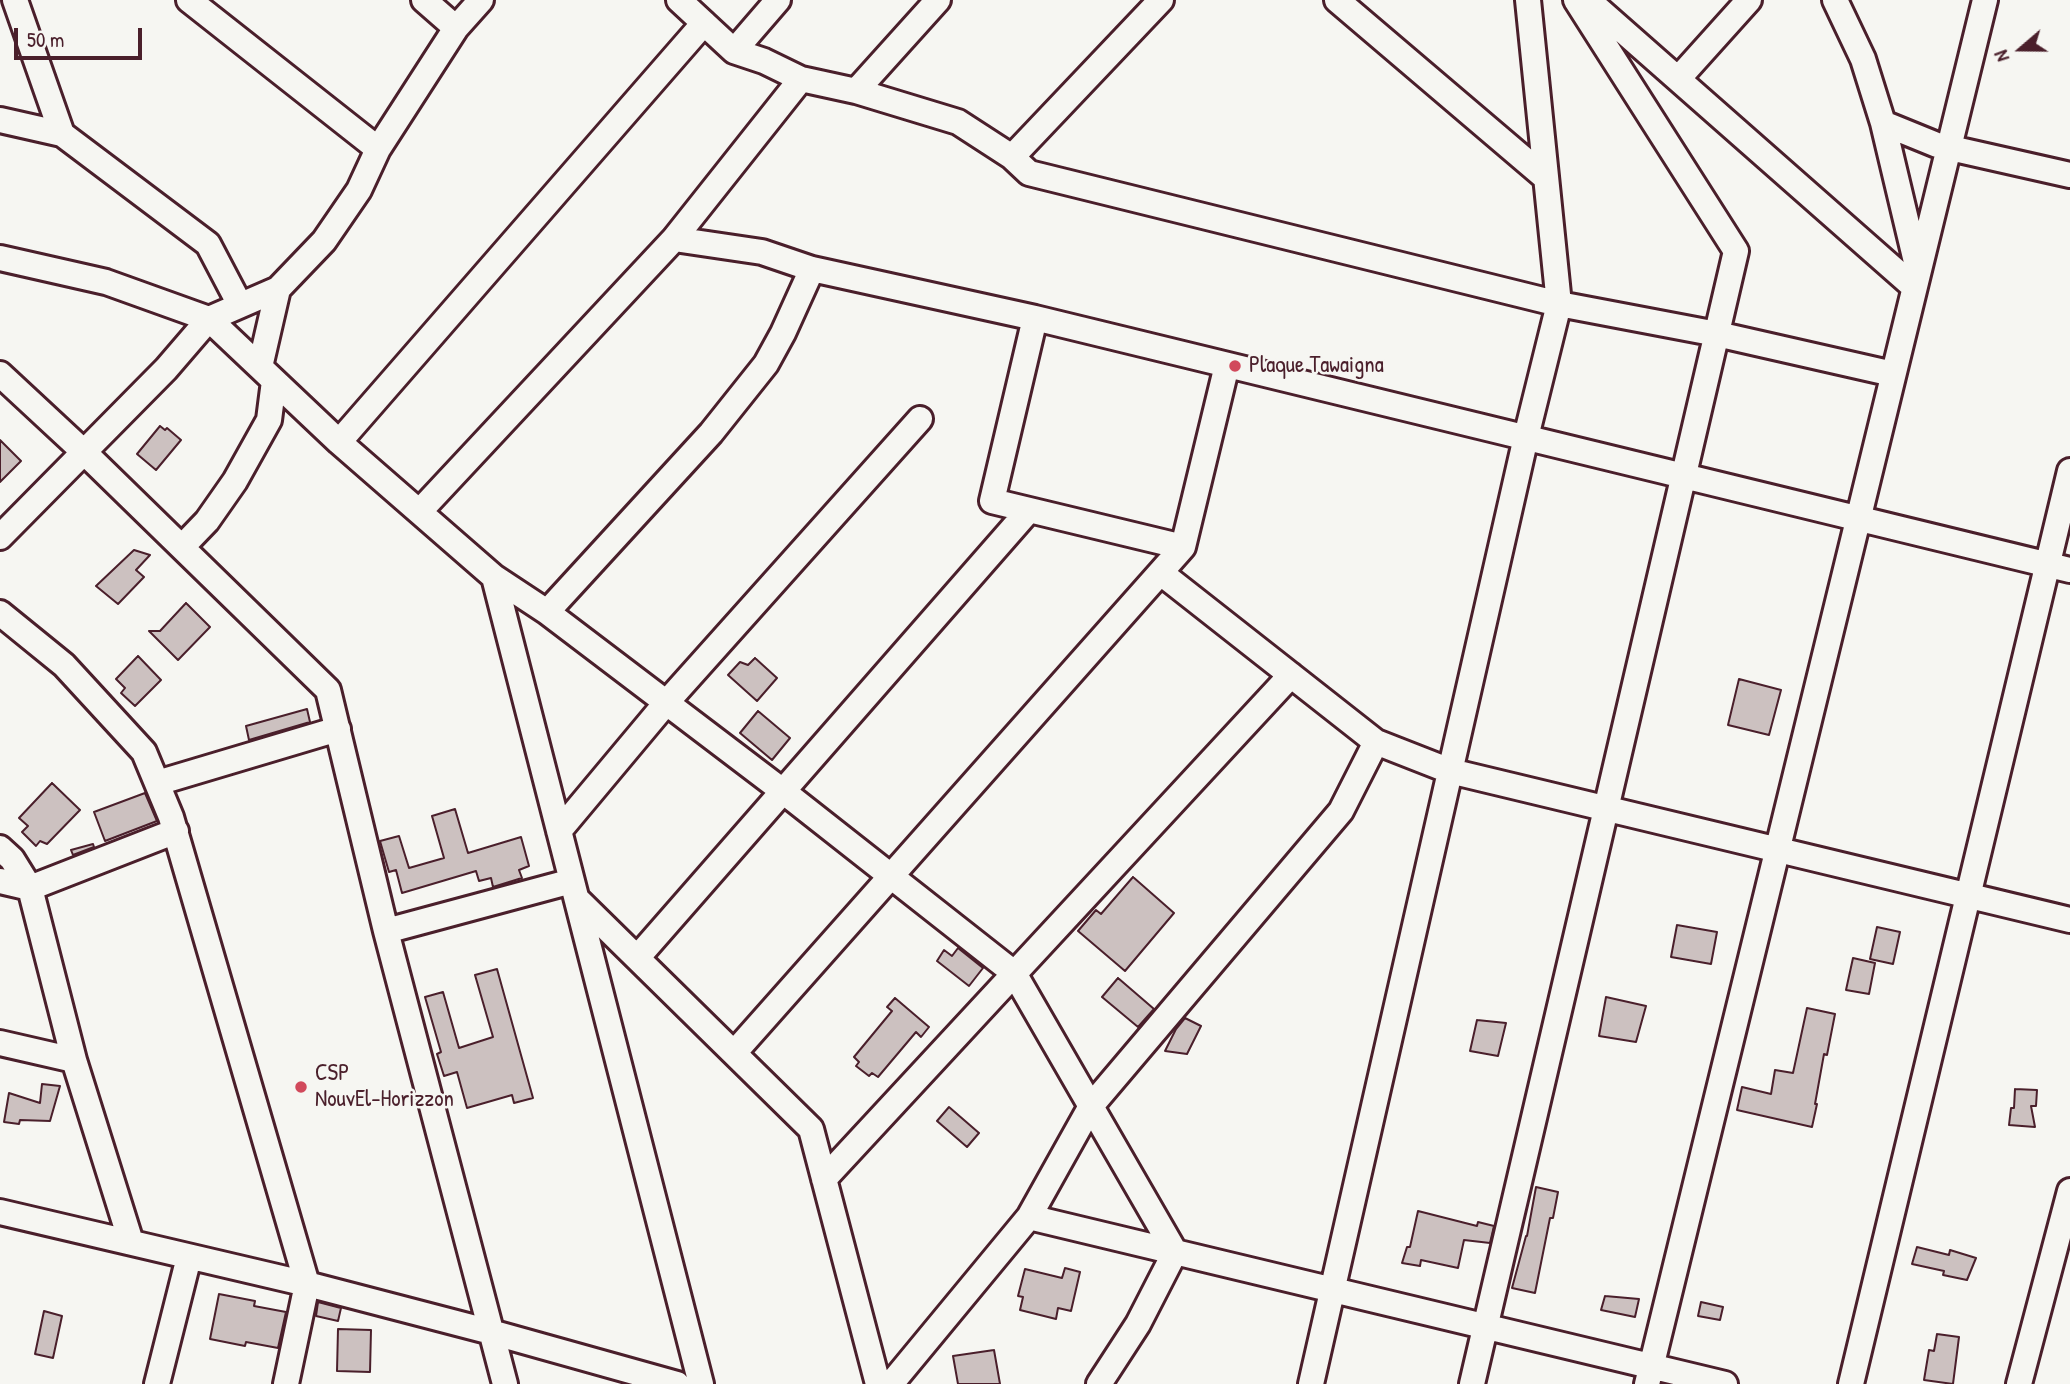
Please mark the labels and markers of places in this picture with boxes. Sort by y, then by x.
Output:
place label: Plaque Tawaigna [1249,352,1384,380]
marker: Plaque Tawaigna [1227,358,1243,374]
place label: CSP NouvEl-Horizzon [315,1060,454,1114]
marker: CSP NouvEl-Horizzon [293,1079,309,1095]

